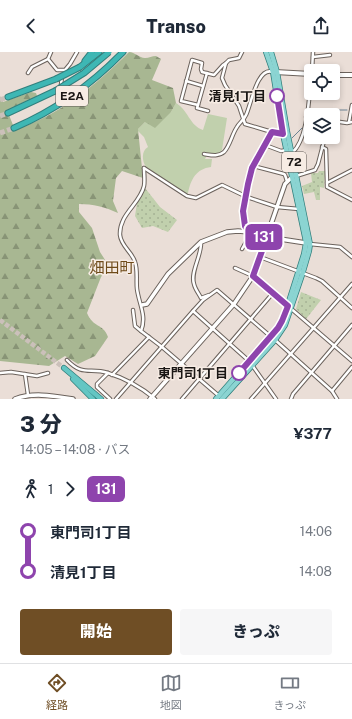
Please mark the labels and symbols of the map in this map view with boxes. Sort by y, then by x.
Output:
road number: E2A [56,86,88,106]
marker: 清見1丁目 [269,88,285,104]
place label: 清見1丁目 [208,89,266,104]
road number: 72 [282,152,306,172]
line badge: 131 [241,224,287,250]
district label: 畑田町 [89,259,135,276]
marker: 東門司1丁目 [231,365,247,381]
place label: 東門司1丁目 [157,366,228,381]

